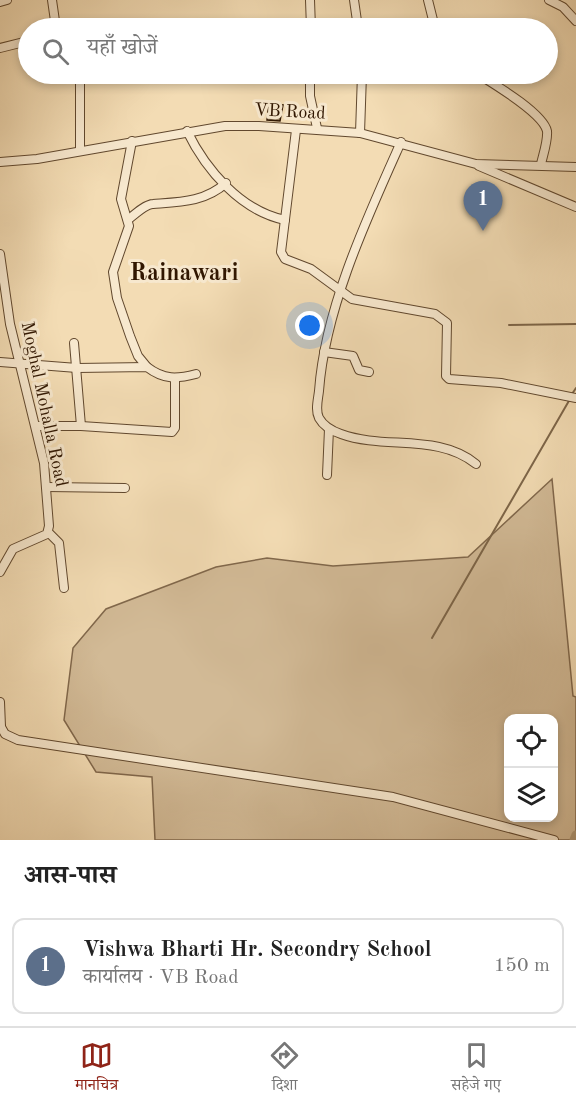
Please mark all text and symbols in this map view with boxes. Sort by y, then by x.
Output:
search box [18,18,558,84]
icon: search [39,35,72,68]
text: यहाँ खोजें [87,37,158,59]
street label: VB Road [254,101,326,123]
pin: 1 [464,182,502,231]
district label: Rainawari [129,262,239,286]
your location [295,311,324,340]
street label: Moghal Mohalla Road [18,320,70,489]
map controls [504,714,558,822]
button: locate [504,714,558,768]
button: layers [504,768,558,822]
text: आस-पास [24,863,116,889]
text: Vishwa Bharti Hr. Secondry School [83,939,432,961]
text: 1 [40,956,51,976]
text: 150 m [494,956,550,976]
text: कार्यालय · VB Road [83,968,239,988]
tab: मानचित्र [75,1039,118,1100]
tab: दिशा [268,1039,301,1100]
tab: सहेजे गए [451,1039,501,1100]

